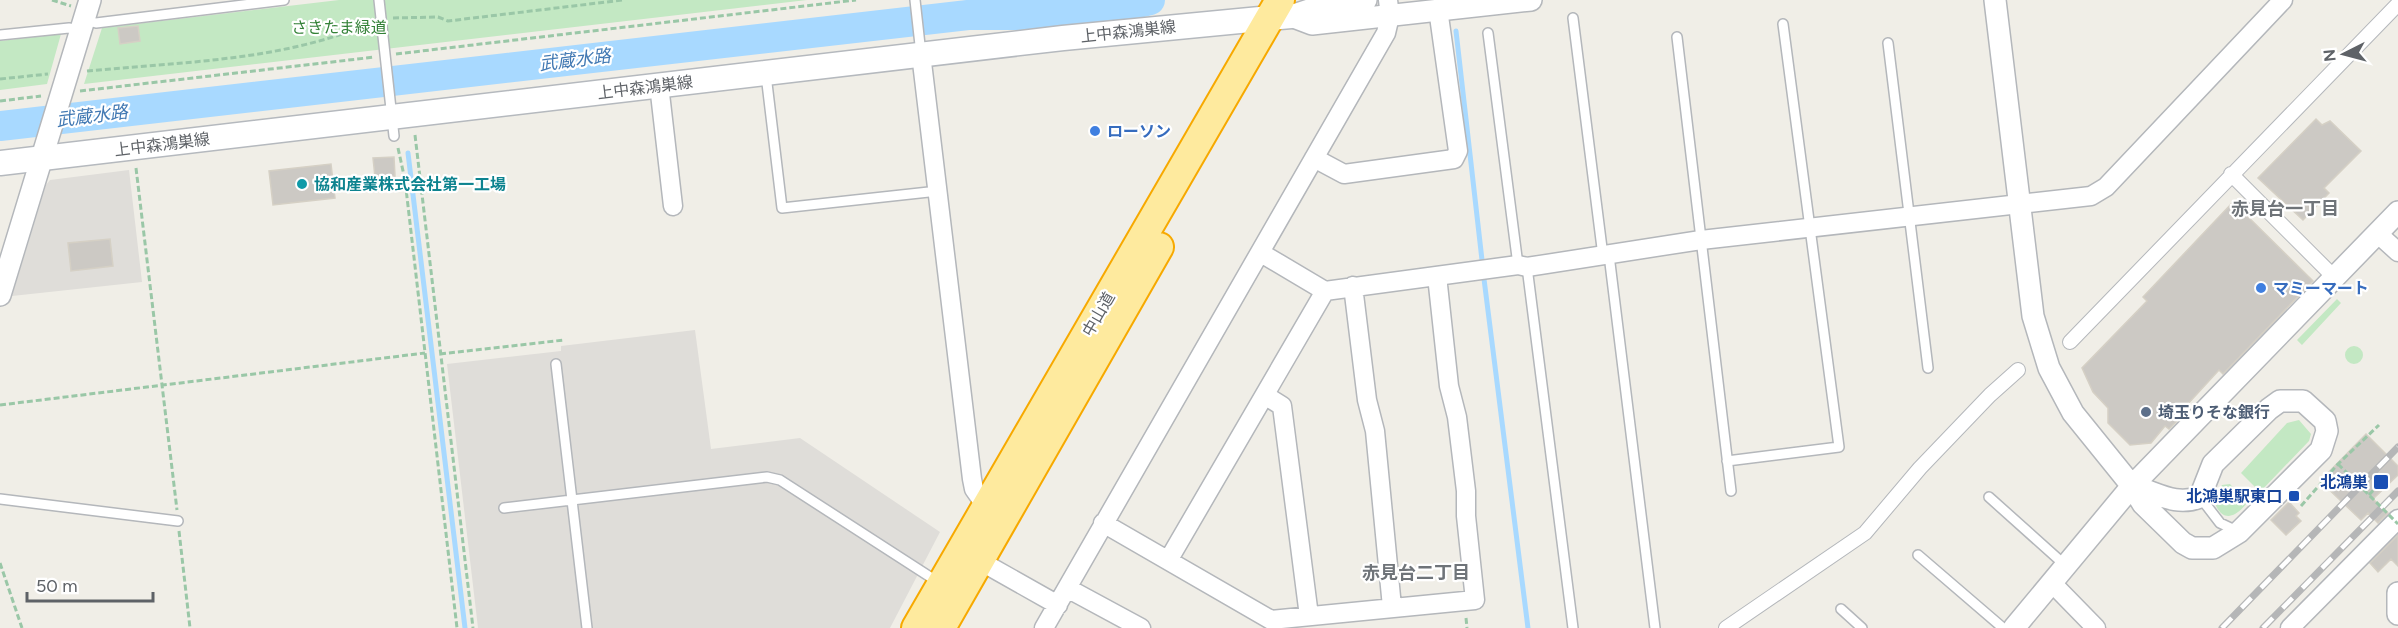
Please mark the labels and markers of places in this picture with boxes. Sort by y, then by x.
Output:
place label: ローソン [1107,122,1171,141]
marker: ローソン [1088,124,1102,138]
place label: 協和産業株式会社第一工場 [314,175,506,194]
marker: 協和産業株式会社第一工場 [295,177,309,191]
place label: マミーマート [2273,279,2369,298]
marker: マミーマート [2254,281,2268,295]
place label: 埼玉りそな銀行 [2158,403,2270,422]
marker: 埼玉りそな銀行 [2139,405,2153,419]
place label: 北鴻巣 [2320,473,2368,492]
marker: 北鴻巣 [2372,473,2390,491]
place label: 北鴻巣駅東口 [2186,487,2282,506]
marker: 北鴻巣駅東口 [2287,489,2301,503]

